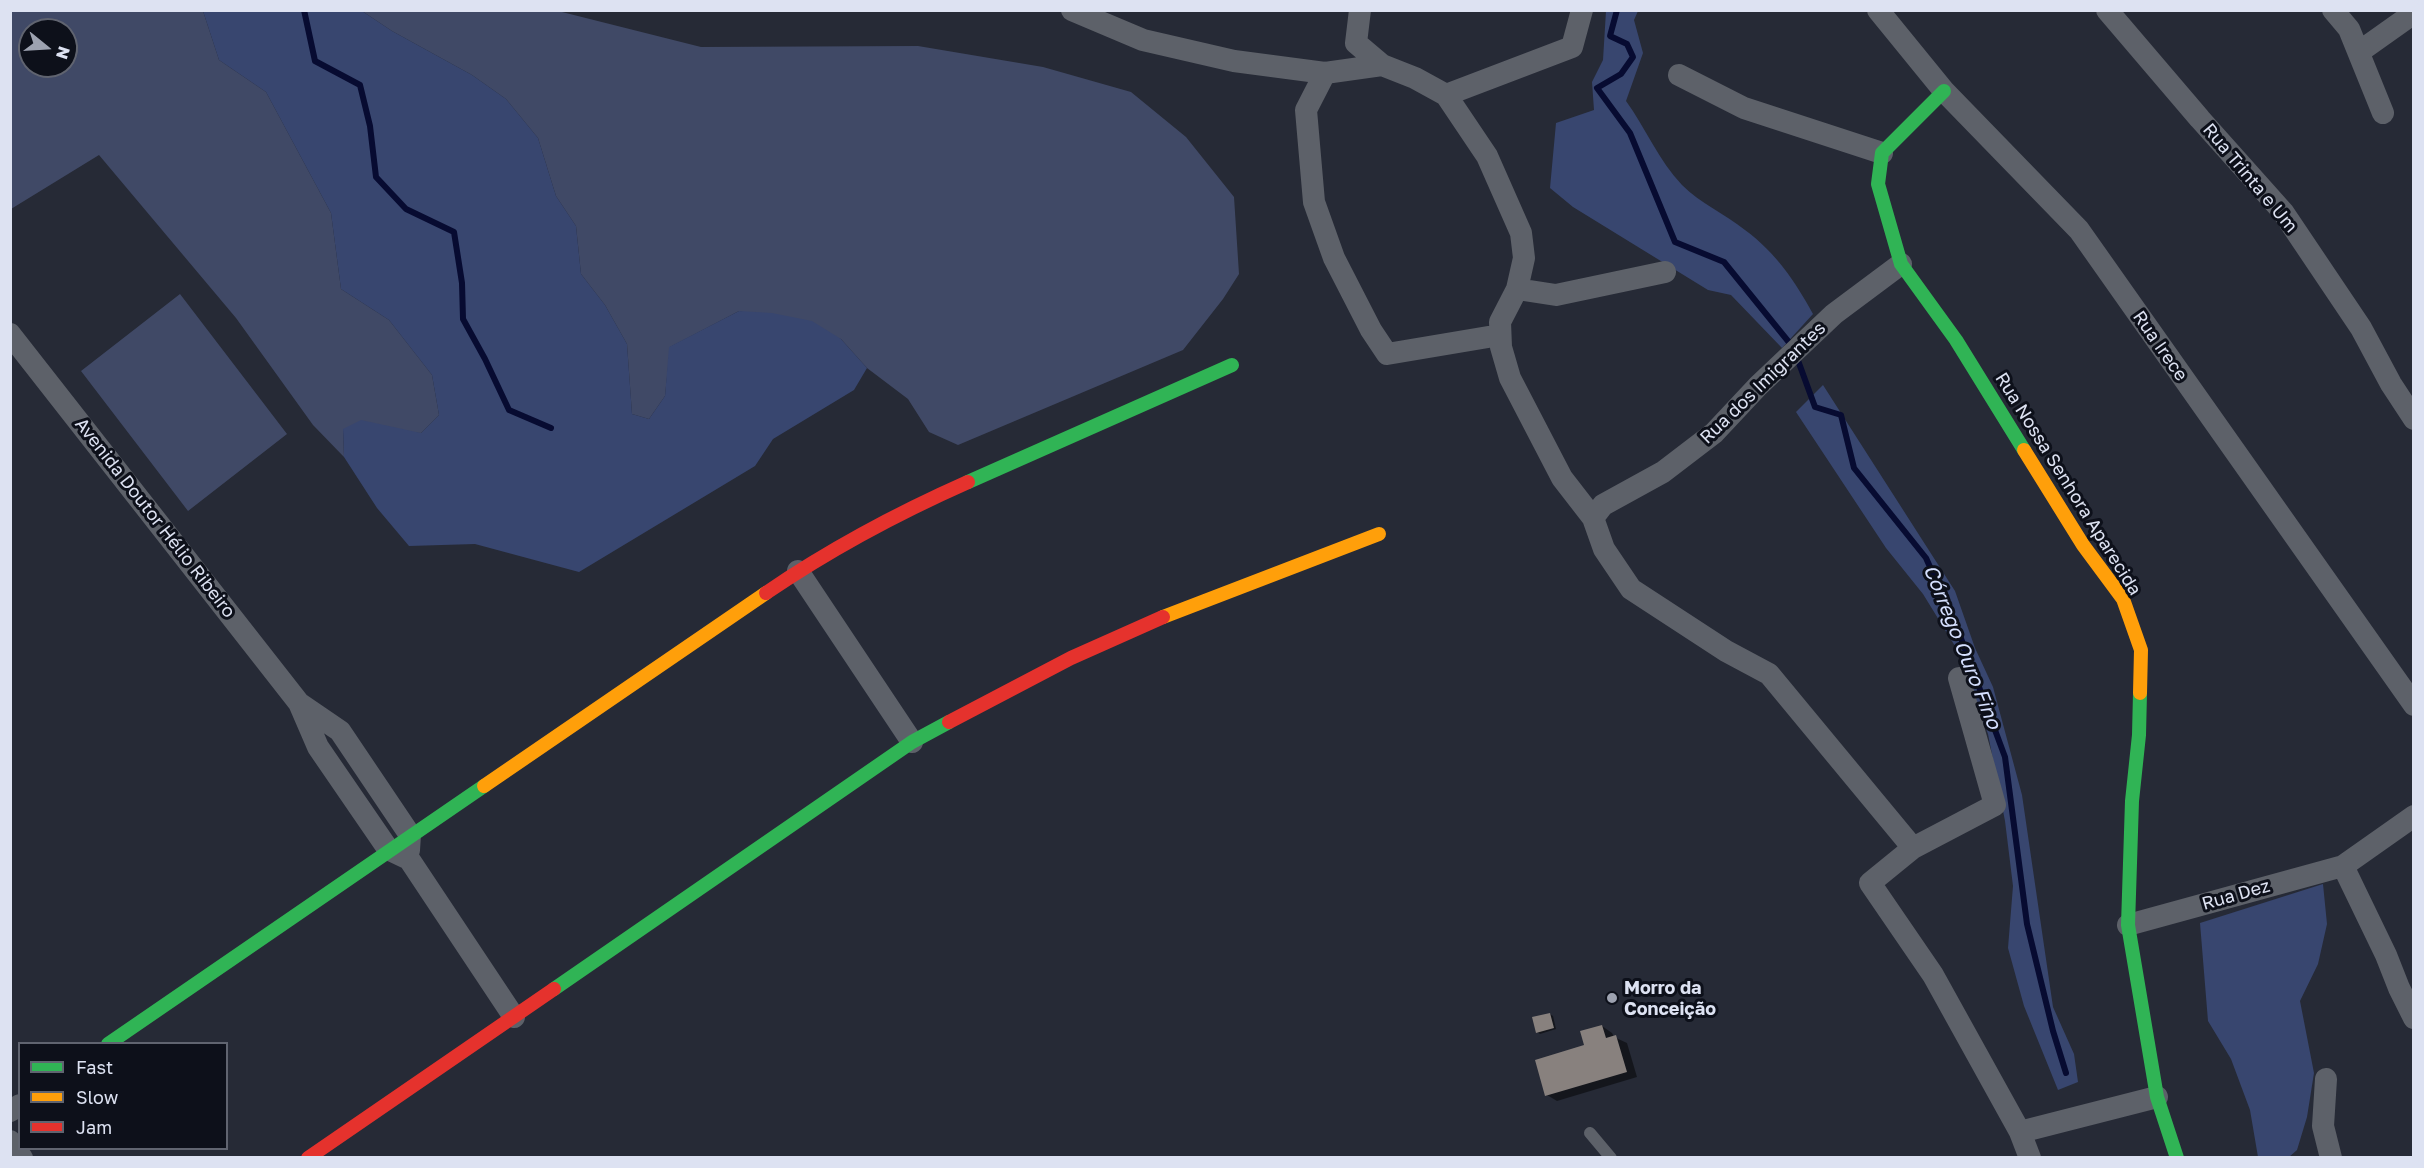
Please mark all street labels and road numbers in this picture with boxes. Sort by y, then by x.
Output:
street label: Rua Trinta e Um [2198,119,2302,237]
street label: Rua Irece [2128,307,2192,385]
street label: Rua dos Imigrantes [1696,318,1830,448]
street label: Rua Nossa Senhora Aparecida [1990,369,2146,599]
street label: Avenida Doutor Hélio Ribeiro [70,414,240,622]
street label: Rua Dez [2200,875,2272,915]

